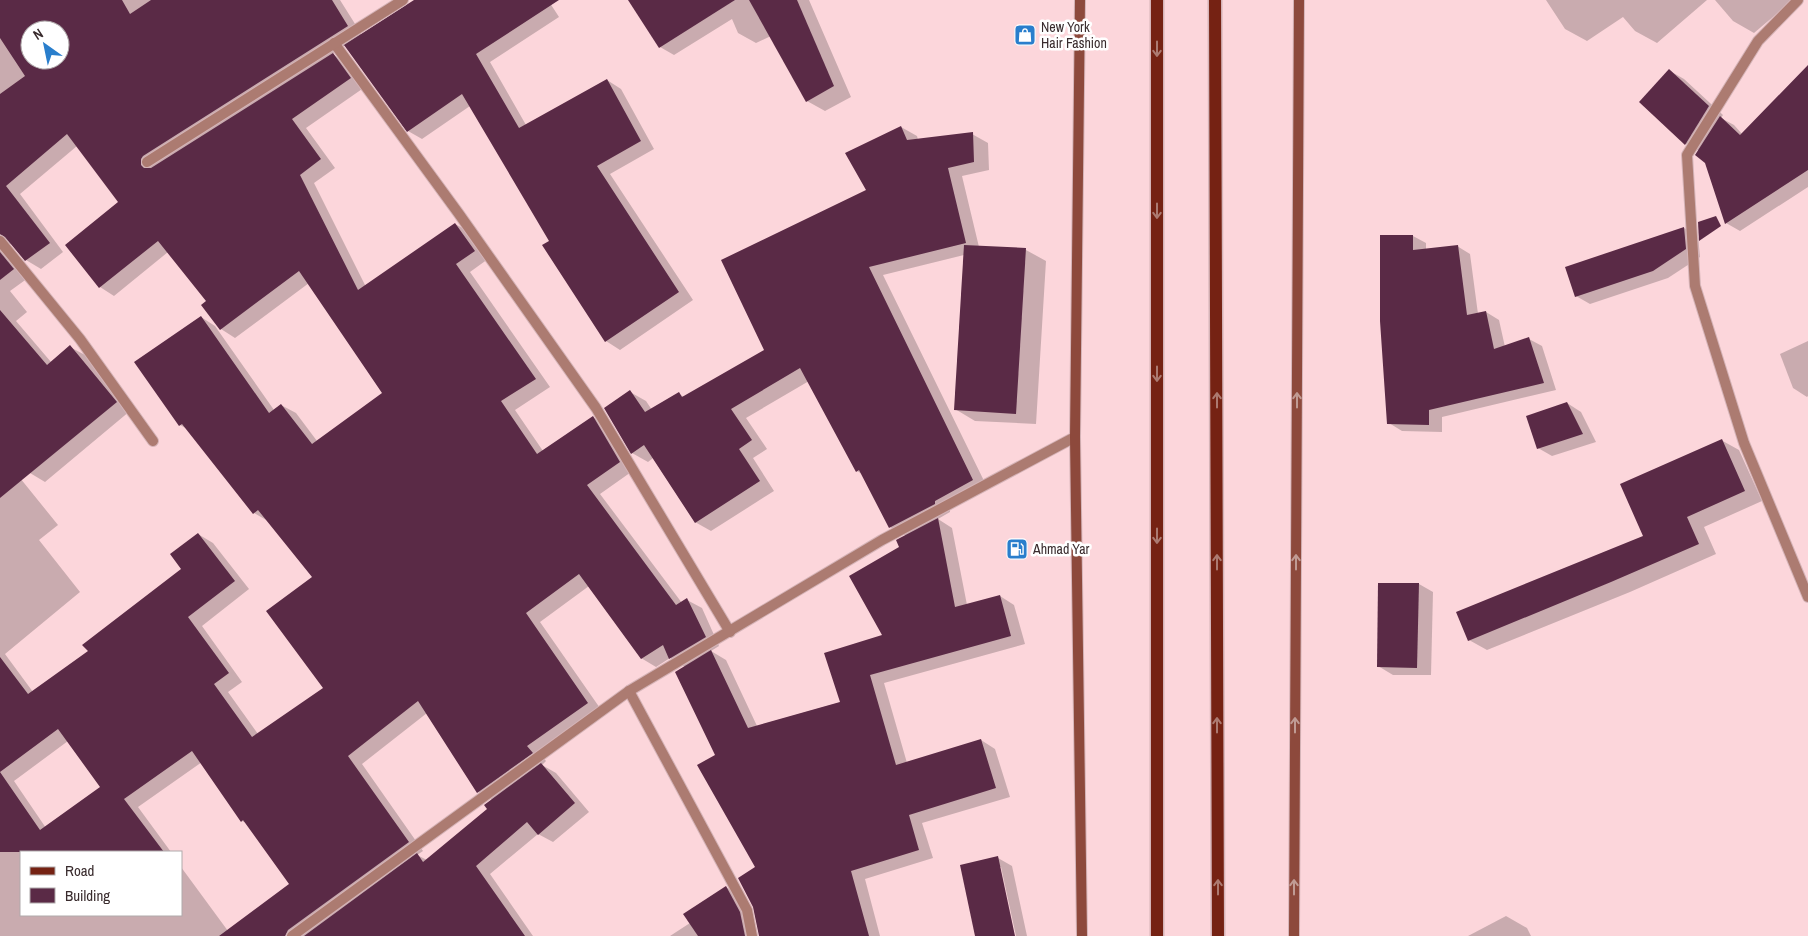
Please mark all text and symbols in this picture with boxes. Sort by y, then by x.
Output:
place label: New York Hair Fashion [1041,18,1107,52]
north arrow [20,20,70,70]
shop icon: New York Hair Fashion [1013,23,1037,47]
text: N [30,24,46,44]
one-way arrow [1152,40,1162,56]
one-way arrow [1152,202,1162,219]
one-way arrow [1152,365,1162,381]
one-way arrow [1212,392,1222,408]
one-way arrow [1292,392,1302,408]
one-way arrow [1152,528,1162,544]
fuel station icon: Ahmad Yar [1005,537,1029,561]
place label: Ahmad Yar [1032,540,1090,558]
one-way arrow [1212,555,1222,571]
one-way arrow [1291,555,1301,571]
one-way arrow [1212,717,1222,734]
one-way arrow [1290,717,1300,734]
legend [20,851,182,916]
text: Road [65,860,94,881]
one-way arrow [1213,880,1223,896]
one-way arrow [1289,880,1299,896]
text: Building [65,885,110,906]

